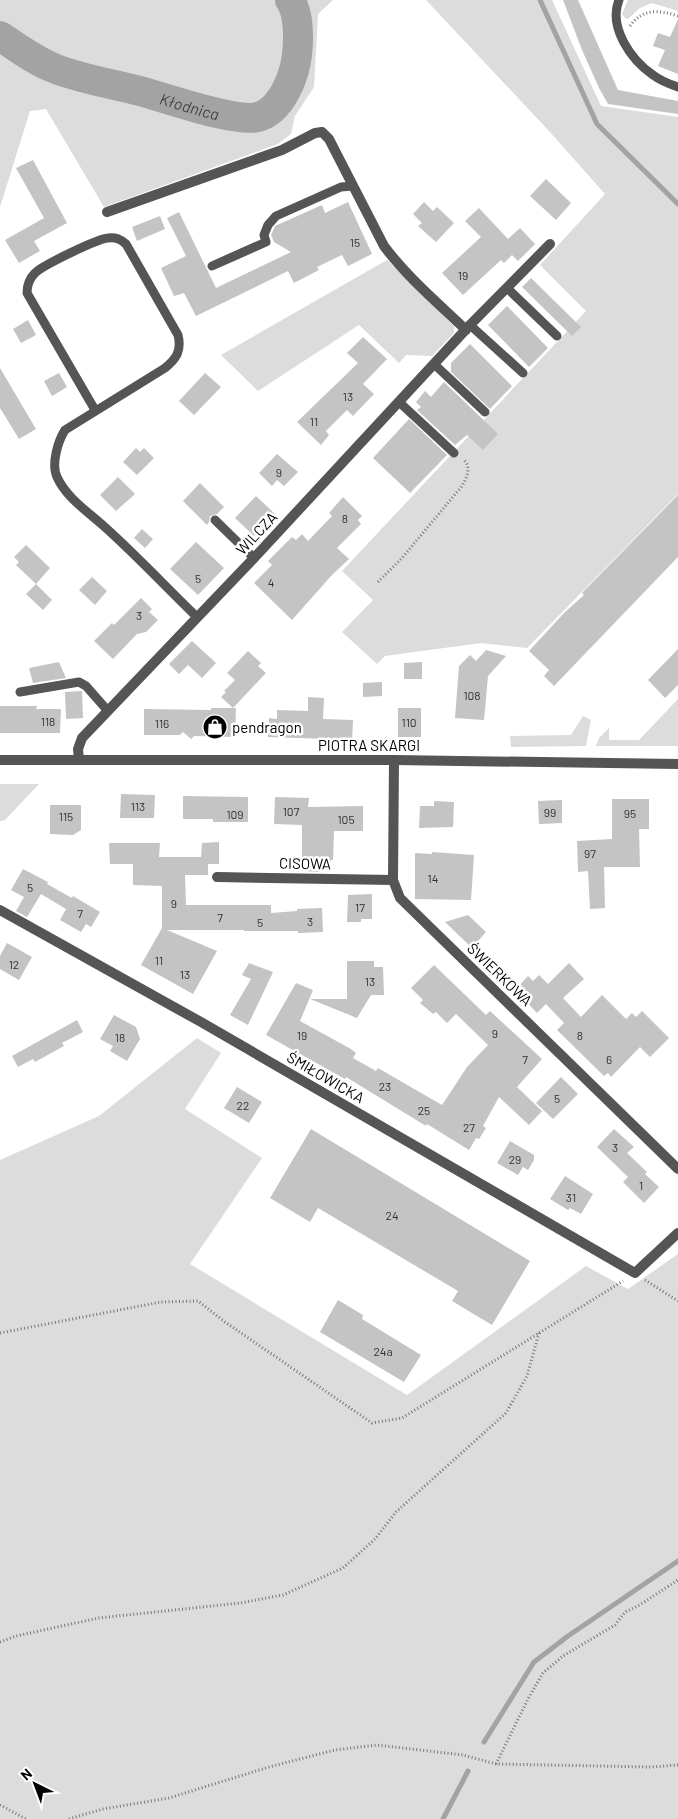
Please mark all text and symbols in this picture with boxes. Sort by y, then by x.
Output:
water label: Kłodnica [158,88,221,123]
house number: 15 [350,235,360,249]
house number: 19 [458,268,468,282]
house number: 13 [343,389,353,403]
house number: 11 [310,414,318,428]
house number: 9 [276,465,282,479]
street label: WILCZA [232,508,280,558]
house number: 8 [342,511,348,525]
house number: 5 [195,571,201,585]
house number: 4 [268,575,274,589]
house number: 3 [136,608,142,622]
house number: 108 [463,688,481,702]
house number: 118 [41,714,55,728]
shop icon: pendragon [202,714,228,740]
house number: 110 [401,715,417,729]
house number: 116 [155,716,169,730]
place label: pendragon [232,718,302,736]
street label: PIOTRA SKARGI [318,736,420,754]
house number: 113 [131,799,145,813]
house number: 107 [283,804,300,818]
house number: 99 [544,805,556,819]
house number: 95 [624,806,636,820]
house number: 109 [226,807,244,821]
house number: 115 [59,809,73,823]
house number: 105 [337,812,355,826]
house number: 97 [584,846,596,860]
street label: CISOWA [279,854,331,872]
house number: 14 [428,871,438,885]
house number: 5 [27,880,33,894]
house number: 9 [171,896,177,910]
house number: 17 [355,900,365,914]
house number: 7 [77,906,83,920]
house number: 7 [217,910,223,924]
house number: 3 [307,914,313,928]
house number: 5 [257,915,263,929]
street label: ŚWIERKOWA [464,939,536,1009]
house number: 11 [155,953,163,967]
house number: 12 [9,957,19,971]
house number: 13 [180,967,190,981]
house number: 13 [365,974,375,988]
house number: 9 [492,1026,498,1040]
house number: 19 [297,1028,307,1042]
house number: 8 [577,1028,583,1042]
house number: 18 [115,1030,125,1044]
street label: ŚMIŁOWICKA [284,1048,368,1106]
house number: 7 [522,1052,528,1066]
house number: 6 [606,1052,612,1066]
house number: 23 [379,1079,391,1093]
house number: 5 [554,1091,560,1105]
house number: 22 [237,1098,249,1112]
house number: 25 [418,1103,430,1117]
house number: 27 [463,1120,475,1134]
house number: 3 [612,1140,618,1154]
house number: 29 [509,1152,521,1166]
house number: 1 [639,1178,643,1192]
house number: 31 [566,1190,576,1204]
house number: 24 [385,1208,399,1222]
house number: 24a [373,1344,393,1358]
north arrow [10,1759,60,1809]
text: N [17,1765,35,1783]

